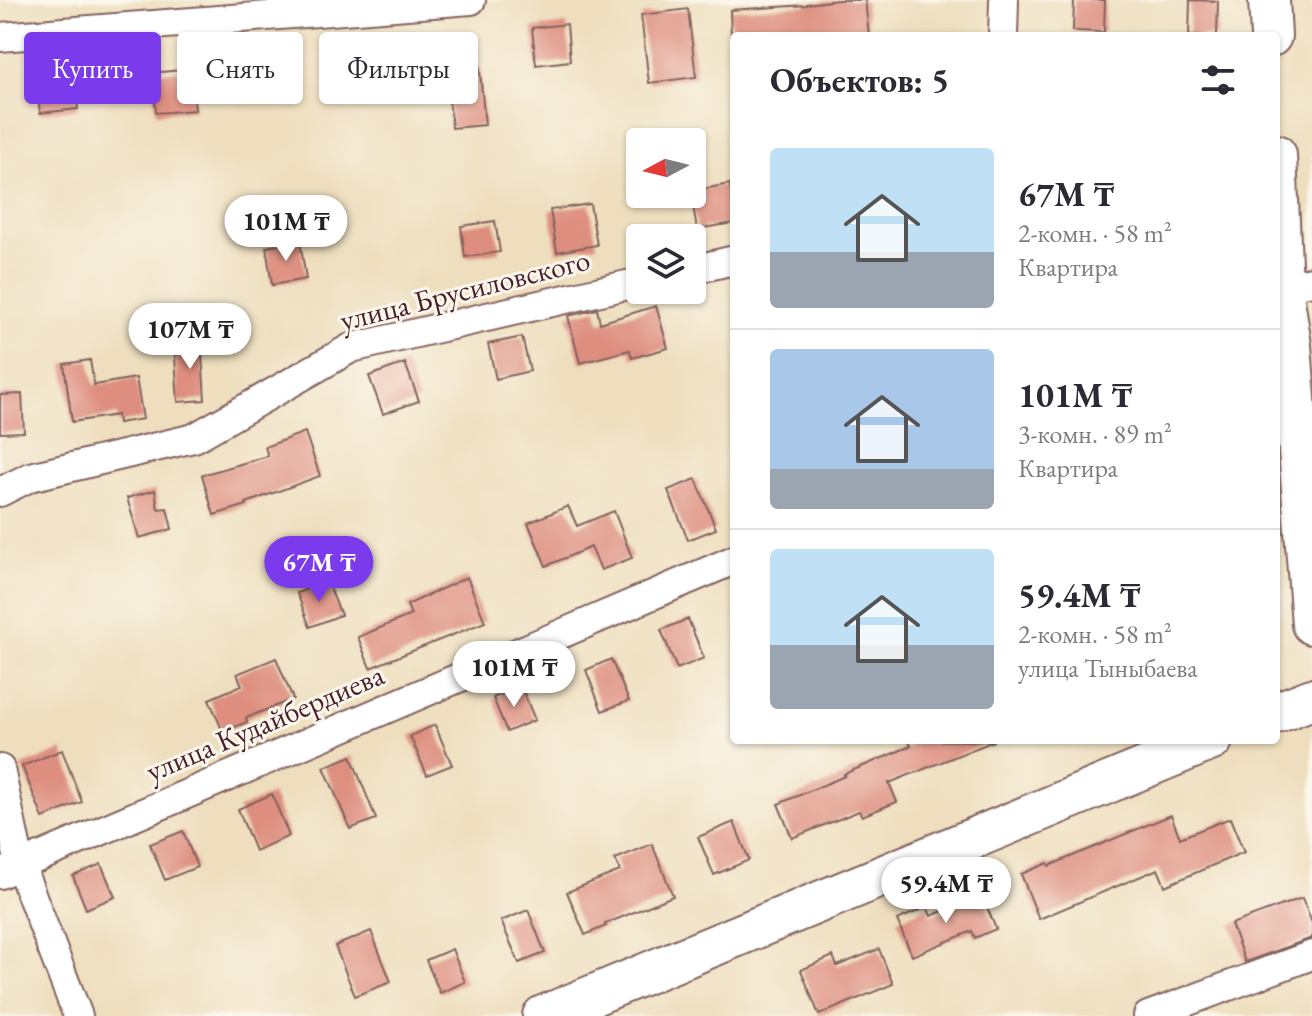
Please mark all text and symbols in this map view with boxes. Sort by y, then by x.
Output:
chip: Купить [24,32,161,104]
chip: Снять [177,32,303,104]
chip: Фильтры [319,32,478,104]
text: Объектов: 5 [770,58,949,102]
icon: filters [1196,58,1240,102]
north arrow [626,128,706,208]
map controls [626,128,706,304]
text: 67M ₸ [1018,172,1114,216]
icon: home [834,180,930,276]
pin: 101M ₸ [221,195,351,263]
text: 101M ₸ [242,204,330,238]
text: 2-комн. · 58 m² [1018,216,1172,250]
button: layers [626,224,706,304]
street label: улица Брусиловского [336,240,594,339]
text: Квартира [1018,250,1118,284]
pin: 107M ₸ [125,303,255,371]
text: 107M ₸ [146,312,234,346]
text: 101M ₸ [1018,373,1132,417]
icon: home [834,381,930,477]
text: 3-комн. · 89 m² [1018,417,1172,451]
text: Квартира [1018,451,1118,485]
pin: 67M ₸ [263,536,375,604]
text: 67M ₸ [282,545,356,579]
text: 59.4M ₸ [1018,573,1140,617]
icon: home [834,581,930,677]
text: 2-комн. · 58 m² [1018,617,1172,651]
pin: 101M ₸ [449,641,579,709]
text: 101M ₸ [470,650,558,684]
text: улица Тыныбаева [1018,651,1198,685]
street label: улица Кудайбердиева [140,655,390,790]
pin: 59.4M ₸ [872,857,1020,925]
text: 59.4M ₸ [899,866,993,900]

